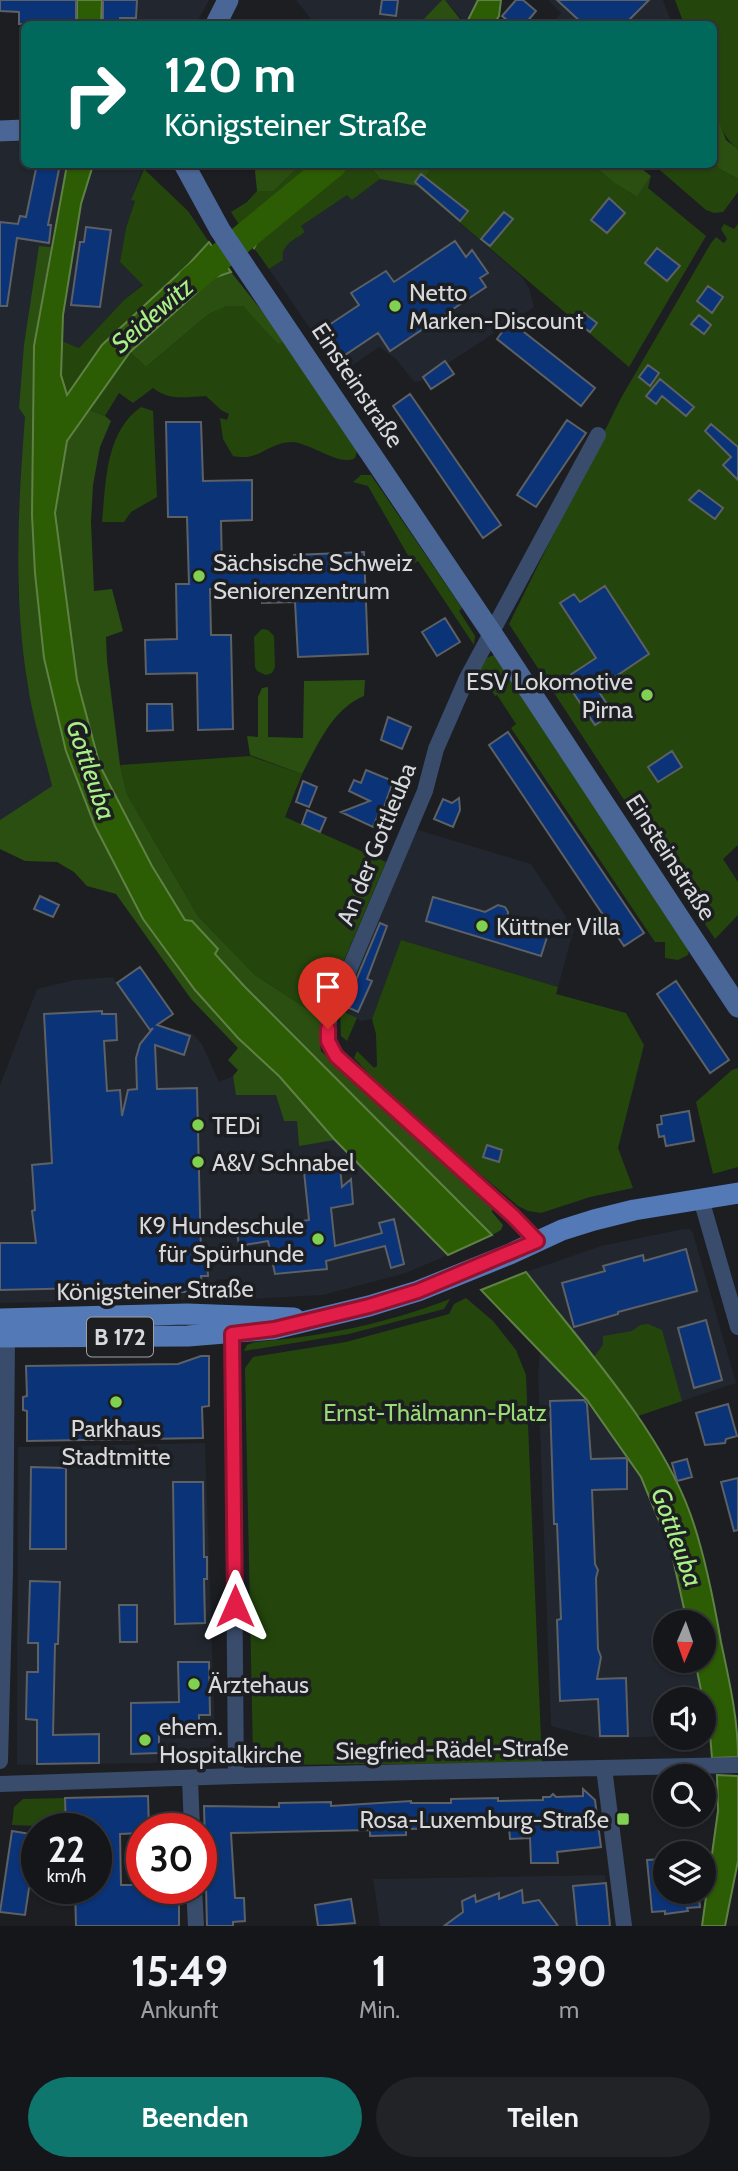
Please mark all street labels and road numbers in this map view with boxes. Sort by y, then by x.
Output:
street label: Einsteinstraße [306,317,410,453]
street label: An der Gottleuba [330,758,422,929]
street label: Einsteinstraße [620,789,722,925]
street label: Königsteiner Straße [56,1274,254,1306]
road number: B 172 [87,1318,153,1356]
street label: Siegfried-Rädel-Straße [335,1732,569,1766]

